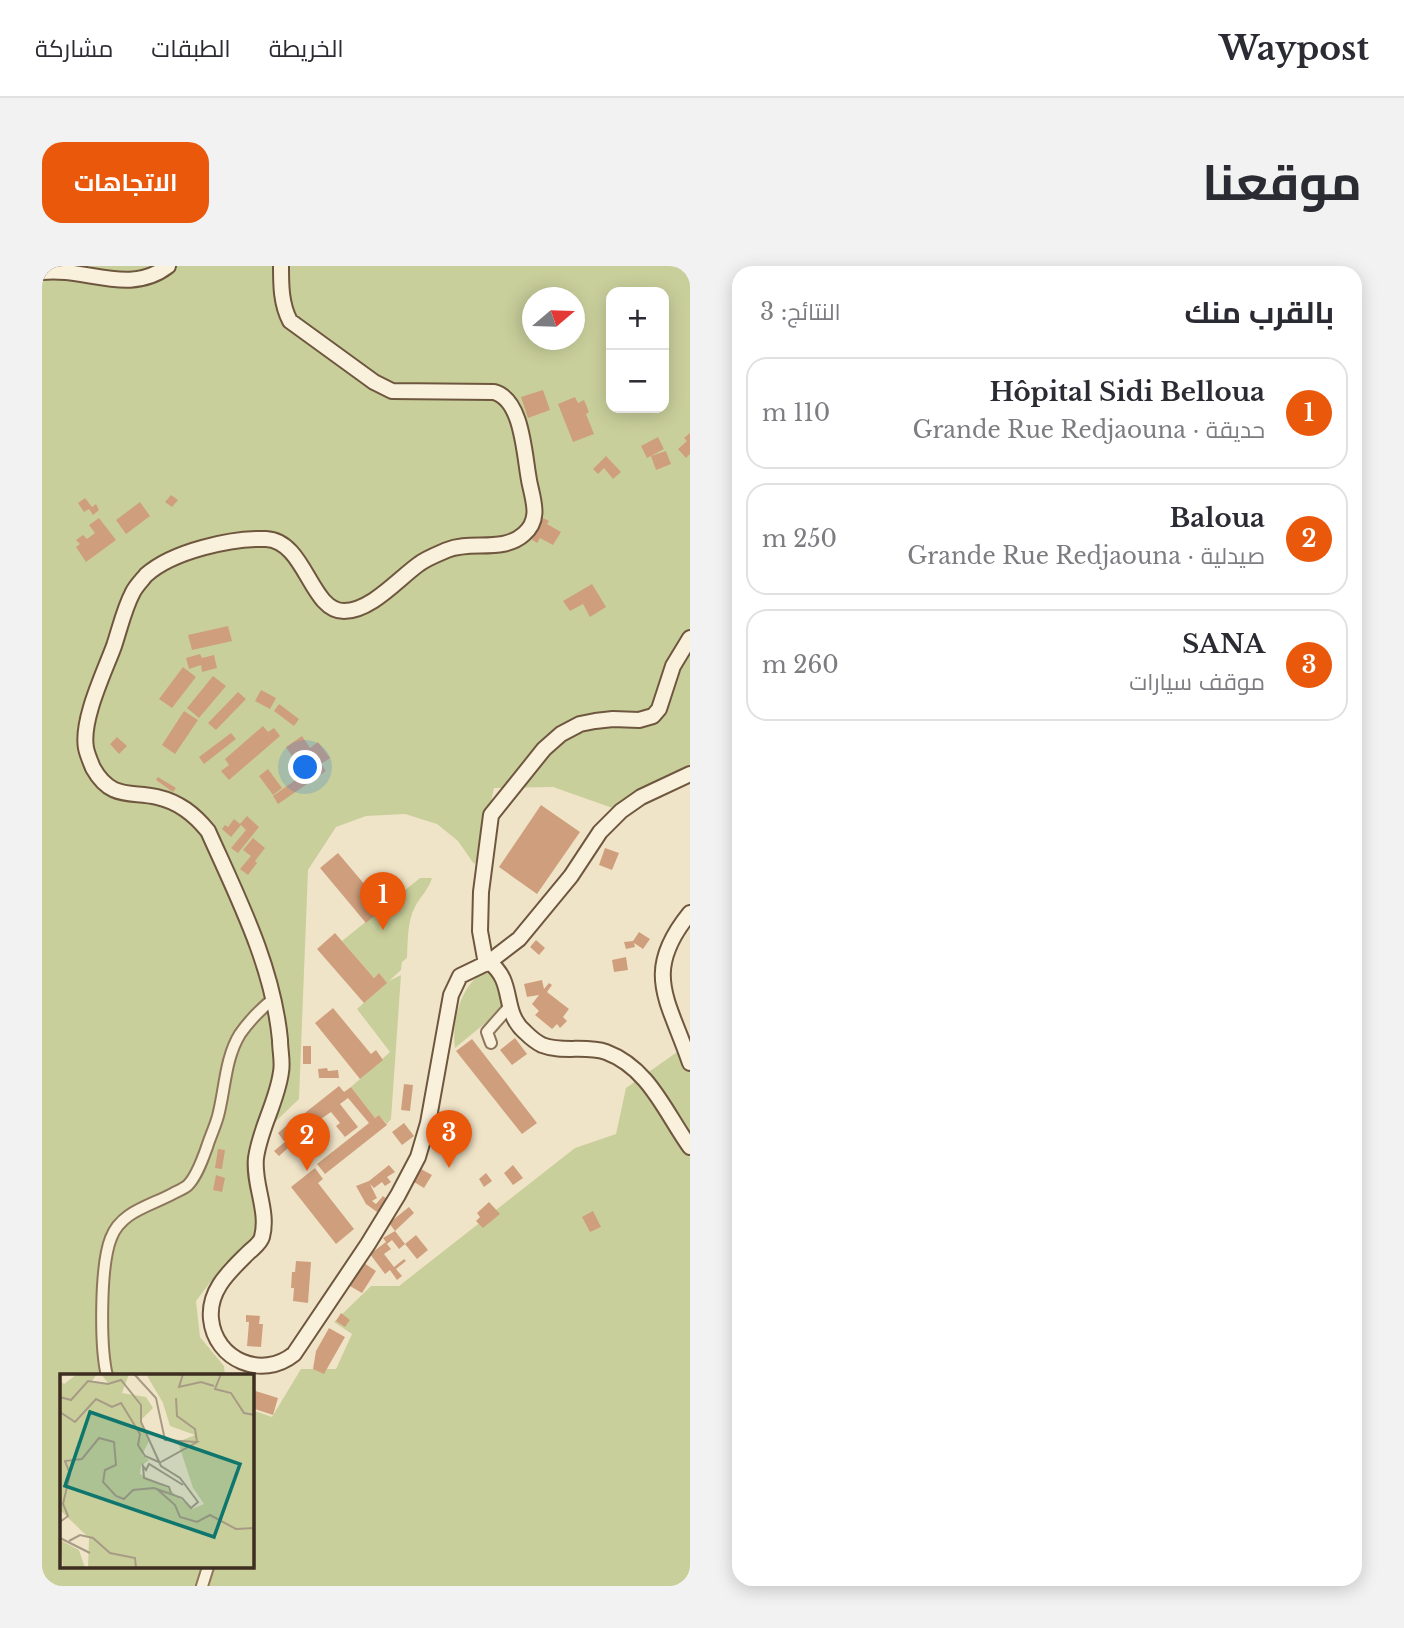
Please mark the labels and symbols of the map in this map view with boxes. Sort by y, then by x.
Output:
north arrow [522,287,585,350]
your location [288,750,322,784]
pin: 1 [360,872,406,930]
pin: 3 [426,1110,472,1168]
pin: 2 [284,1113,330,1171]
inset map [60,1374,254,1568]

